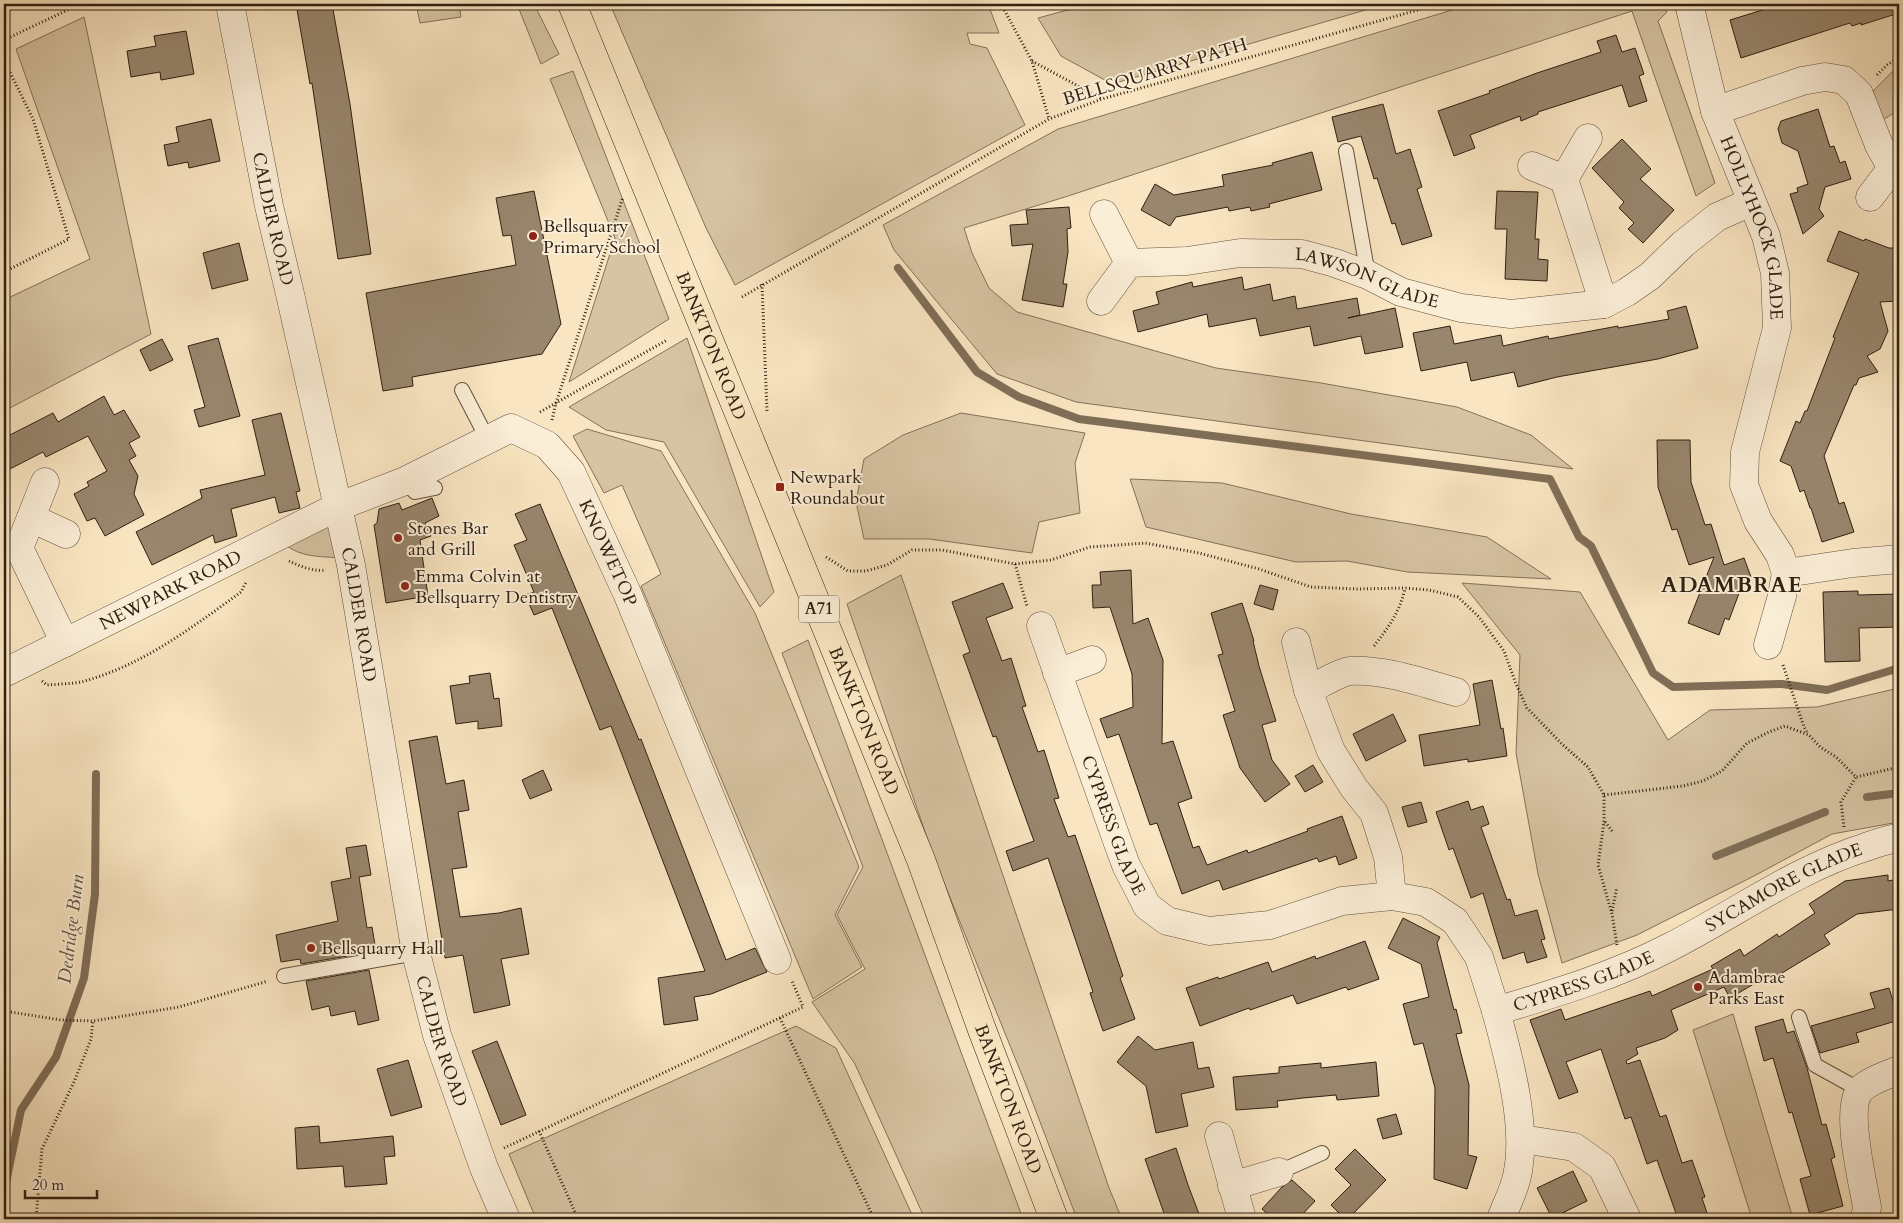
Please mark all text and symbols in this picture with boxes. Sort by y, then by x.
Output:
street label: BELLSQUARRY PATH [1060,32,1250,112]
street label: HOLLYHOCK GLADE [1714,132,1789,320]
street label: CALDER ROAD [246,150,300,288]
place label: Bellsquarry Primary School [543,214,661,260]
marker: Bellsquarry Primary School [527,230,539,242]
street label: LAWSON GLADE [1295,241,1442,314]
street label: BANKTON ROAD [670,268,753,424]
place label: Newpark Roundabout [790,465,885,511]
marker: Newpark Roundabout [774,481,786,493]
street label: KNOWETOP [573,495,644,610]
place label: Stones Bar and Grill [408,516,489,562]
marker: Stones Bar and Grill [392,532,404,544]
street label: NEWPARK ROAD [95,544,246,636]
street label: CALDER ROAD [335,545,383,683]
place label: Emma Colvin at Bellsquarry Dentistry [415,564,577,610]
district label: ADAMBRAE [1661,570,1803,600]
marker: Emma Colvin at Bellsquarry Dentistry [399,580,411,592]
road number: A71 [799,596,839,622]
street label: BANKTON ROAD [823,643,906,799]
street label: CYPRESS GLADE [1075,752,1152,899]
street label: SYCAMORE GLADE [1700,837,1865,938]
water label: Dedridge Burn [51,872,91,985]
place label: Bellsquarry Hall [321,936,444,961]
marker: Bellsquarry Hall [305,942,317,954]
street label: CYPRESS GLADE [1510,944,1658,1018]
place label: Adambrae Parks East [1708,965,1786,1011]
street label: CALDER ROAD [410,973,474,1110]
marker: Adambrae Parks East [1692,981,1704,993]
street label: BANKTON ROAD [969,1021,1048,1178]
scale bar [25,1168,98,1200]
text: 20 m [32,1175,64,1195]

